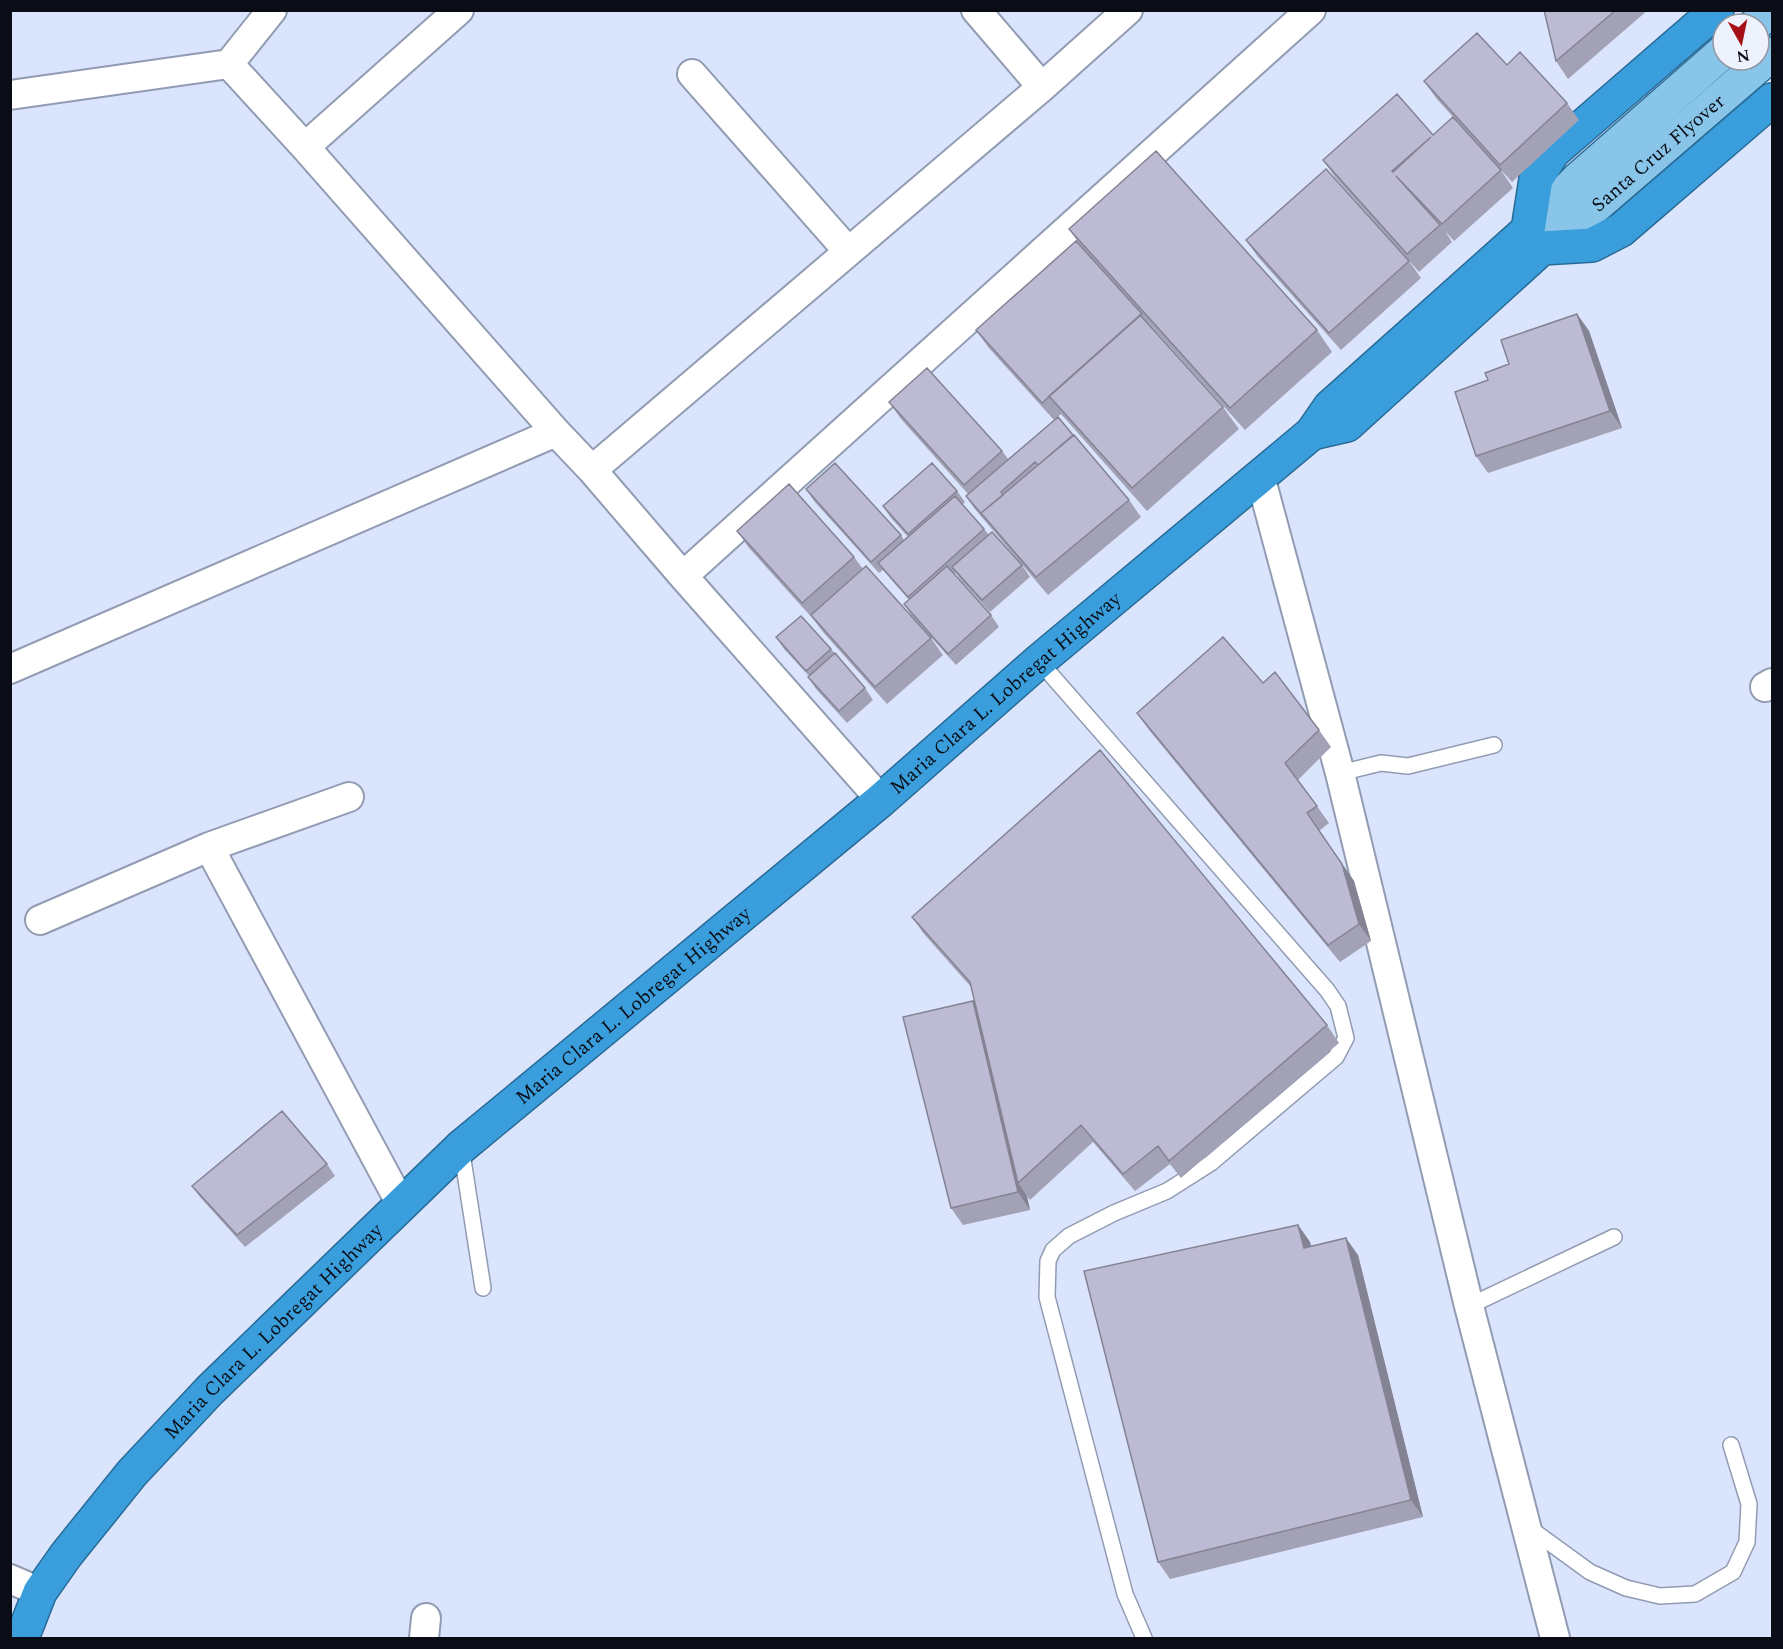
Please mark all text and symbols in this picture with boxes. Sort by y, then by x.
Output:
north arrow [1711,12,1771,72]
text: N [1735,43,1752,69]
street label: Santa Cruz Flyover [1585,87,1732,220]
street label: Maria Clara L. Lobregat Highway [883,584,1129,802]
street label: Maria Clara L. Lobregat Highway [509,899,759,1112]
street label: Maria Clara L. Lobregat Highway [157,1216,391,1447]

